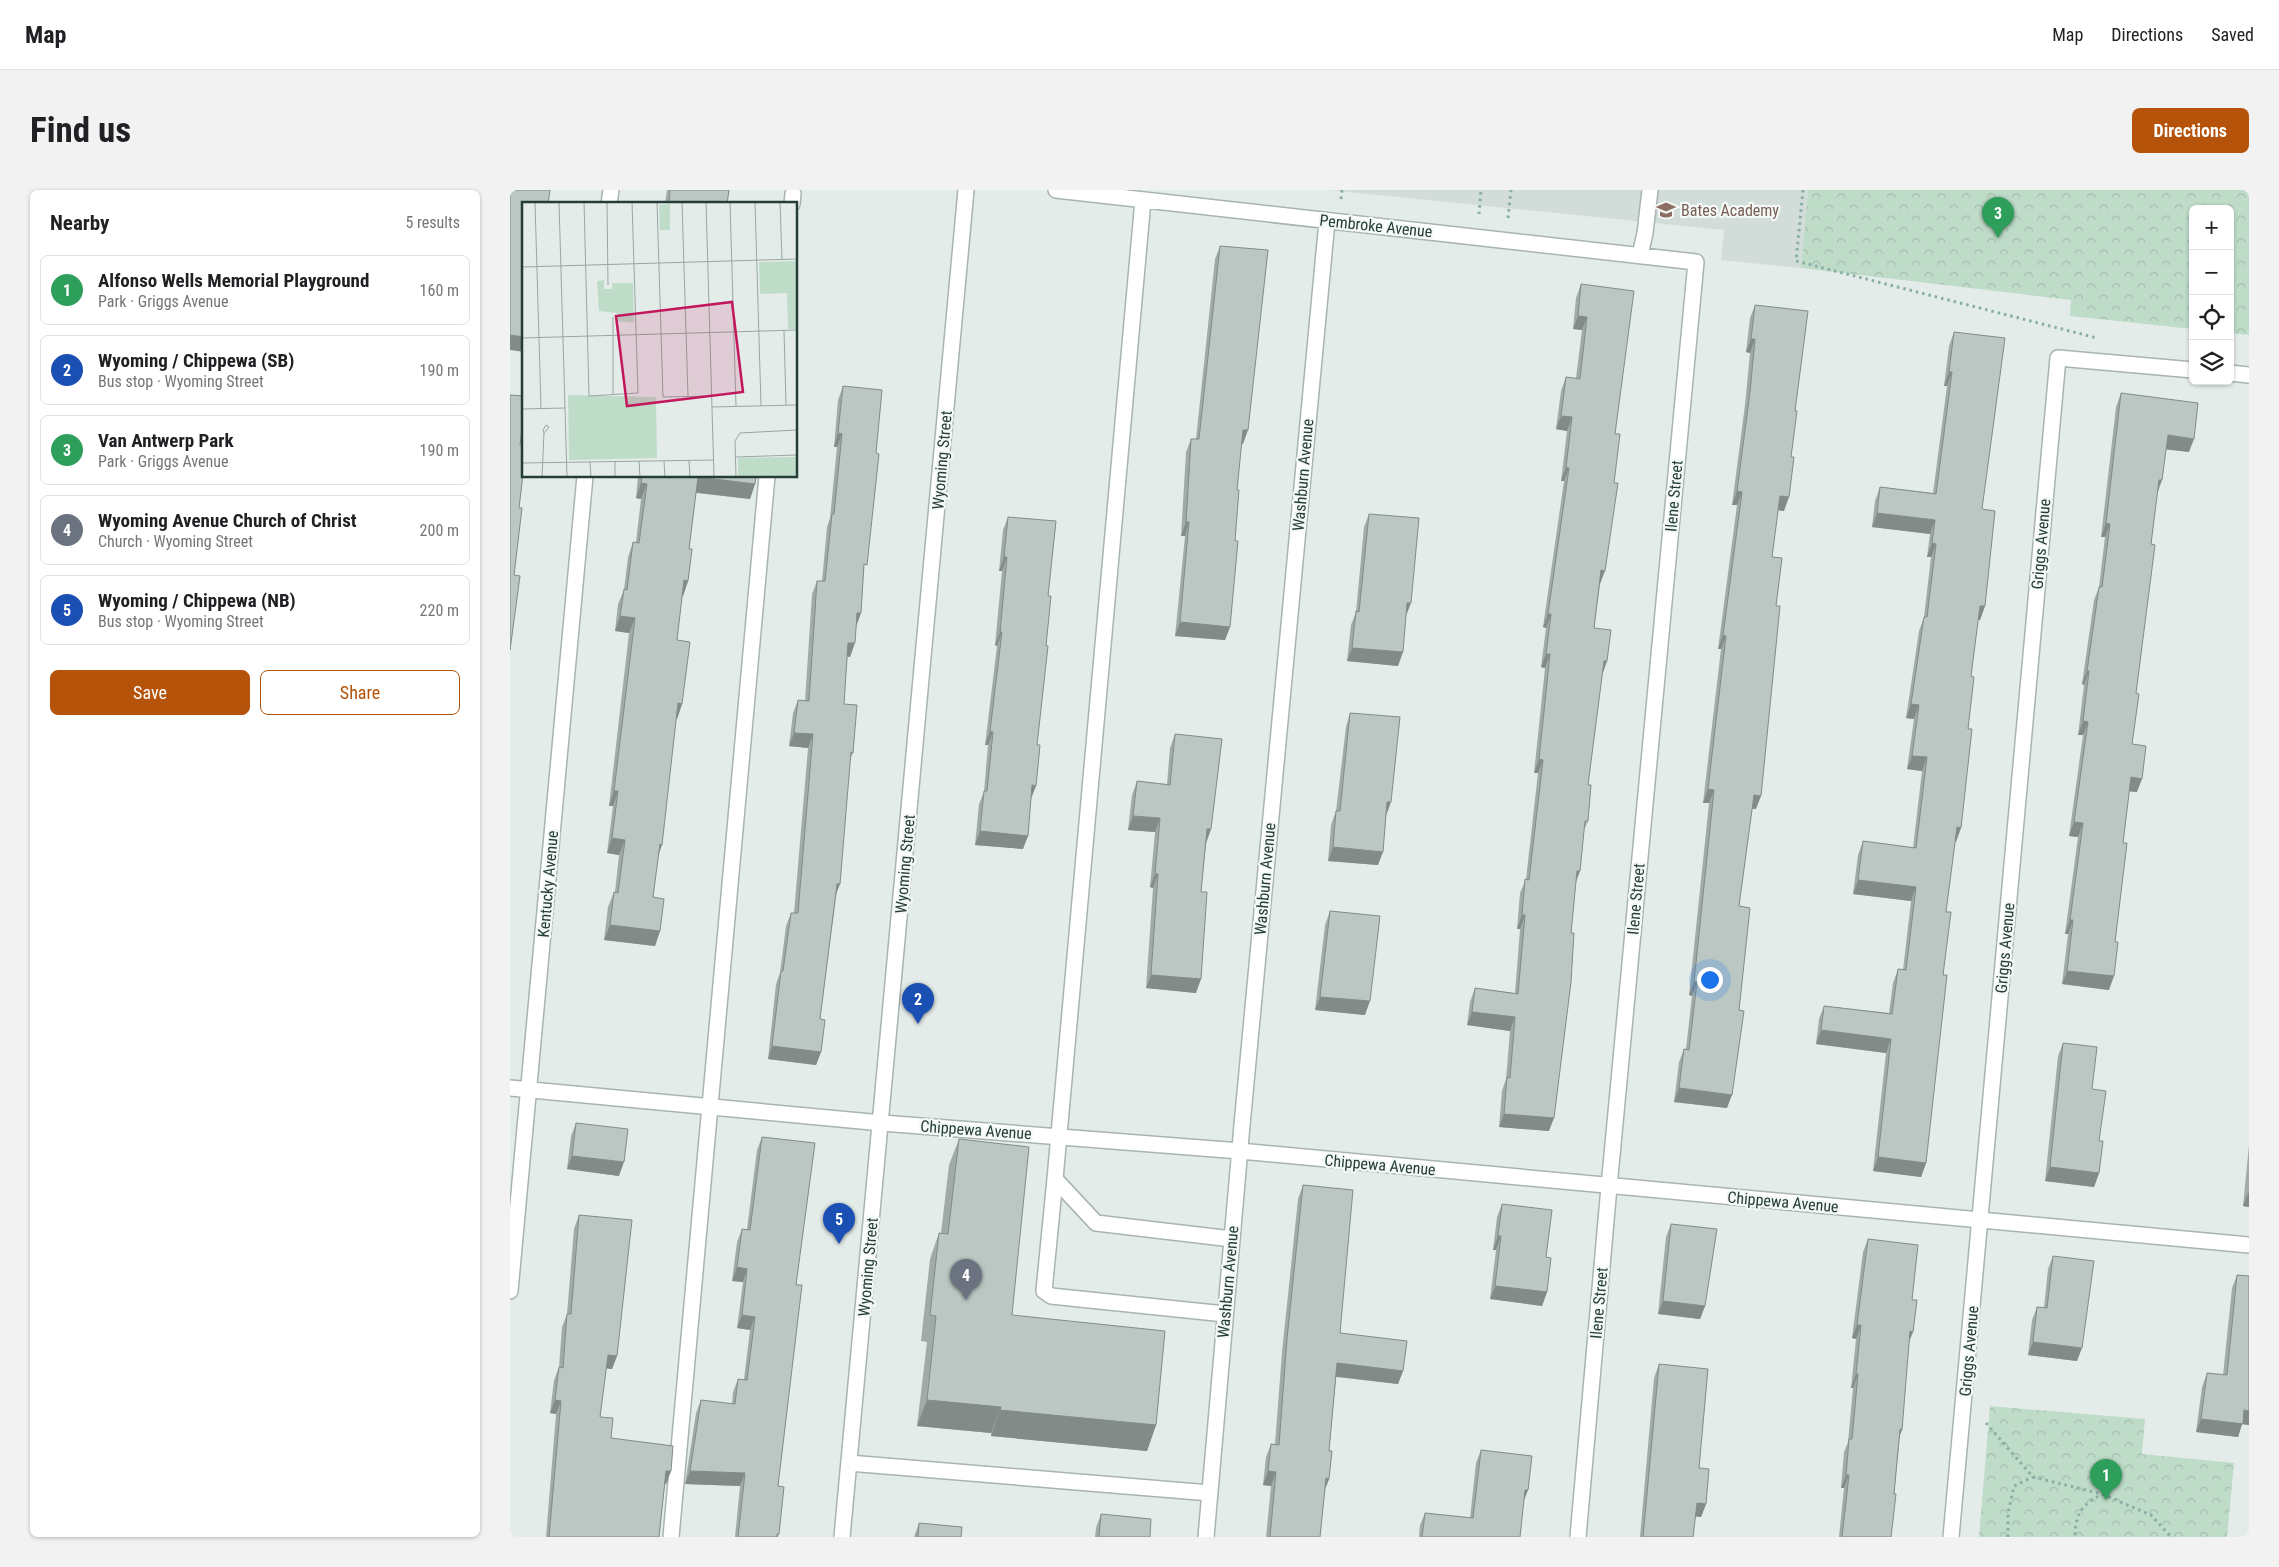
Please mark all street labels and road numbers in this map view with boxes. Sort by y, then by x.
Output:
street label: Pembroke Avenue [1319,211,1433,241]
street label: Wyoming Street [928,409,956,510]
street label: Washburn Avenue [1289,418,1317,532]
street label: Ilene Street [1661,459,1687,532]
street label: Griggs Avenue [2028,498,2054,590]
street label: Wyoming Street [891,813,919,914]
street label: Washburn Avenue [1251,822,1279,936]
street label: Kentucky Avenue [534,830,562,938]
street label: Ilene Street [1623,862,1649,935]
street label: Griggs Avenue [1992,902,2018,994]
street label: Chippewa Avenue [920,1117,1032,1143]
street label: Chippewa Avenue [1324,1151,1436,1179]
street label: Chippewa Avenue [1727,1188,1839,1216]
street label: Wyoming Street [854,1216,882,1317]
street label: Washburn Avenue [1214,1225,1242,1339]
street label: Ilene Street [1586,1266,1612,1339]
street label: Griggs Avenue [1956,1305,1982,1397]

